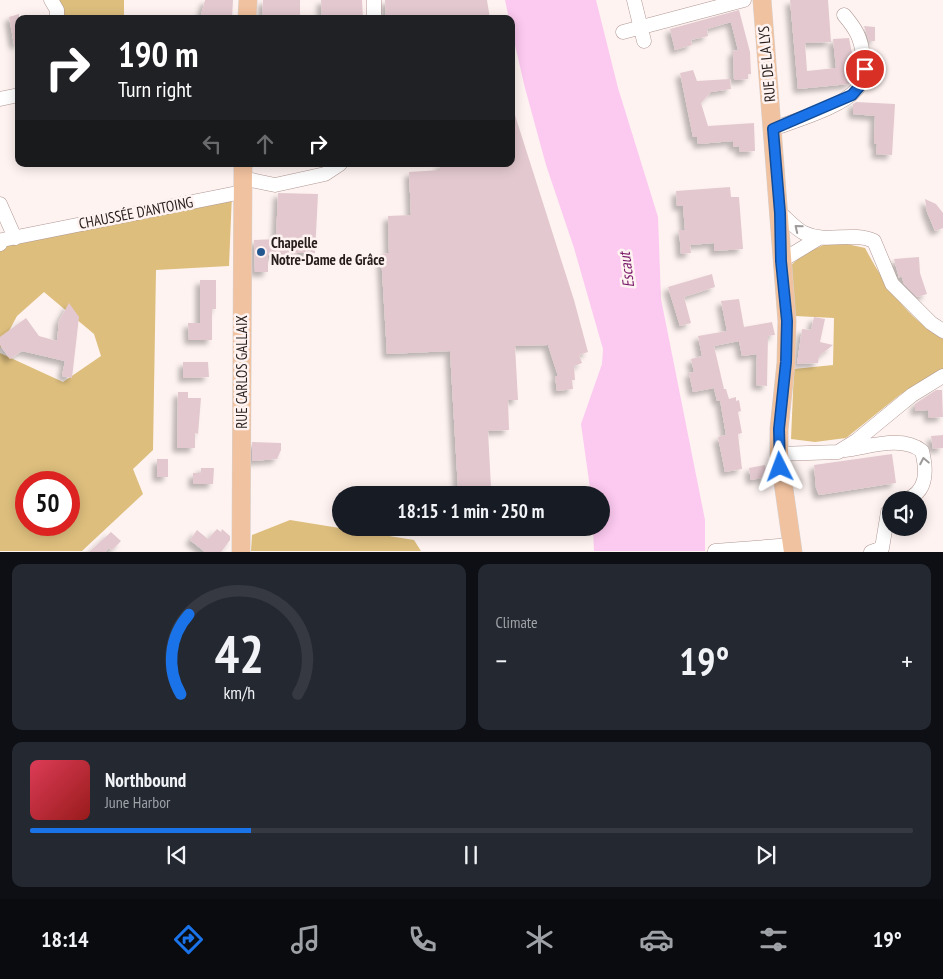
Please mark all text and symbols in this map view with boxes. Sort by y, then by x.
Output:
street label: RUE DE LA LYS [754,25,779,103]
text: 190 m [118,31,199,77]
icon: right [35,35,100,100]
pin [844,48,886,90]
icon: arrive [851,55,879,83]
text: Turn right [118,75,192,103]
icon: left [198,130,226,158]
icon: ahead [251,130,279,158]
icon: right [304,130,332,158]
street label: CHAUSSÉE D'ANTOING [77,192,195,233]
one-way arrow [795,226,804,234]
place label: Chapelle Notre-Dame de Grâce [271,233,385,269]
marker: Chapelle Notre-Dame de Grâce [255,246,267,258]
water label: Escaut [614,249,638,289]
street label: RUE CARLOS GALLAIX [232,315,251,429]
position arrow [753,440,805,492]
one-way arrow [920,457,930,466]
speed limit sign: 50 [15,471,80,536]
map controls [882,491,927,536]
button: sound [882,491,927,536]
text: 18:15 · 1 min · 250 m [398,499,544,523]
text: Climate [496,612,538,632]
text: 42 [214,620,264,687]
text: 19° [679,636,729,685]
text: − [496,642,507,679]
text: + [901,642,913,679]
text: km/h [223,681,255,704]
text: Northbound [105,768,186,792]
text: June Harbor [105,792,170,812]
icon: previous [163,841,191,869]
icon: pause [457,841,485,869]
icon: next [752,841,780,869]
icon: directions [171,922,206,957]
icon: music [288,922,323,957]
icon: phone [405,922,440,957]
icon: climate [522,922,557,957]
icon: car [639,922,674,957]
icon: filters [756,922,791,957]
text: 18:14 [41,925,89,953]
text: 19° [873,925,902,953]

